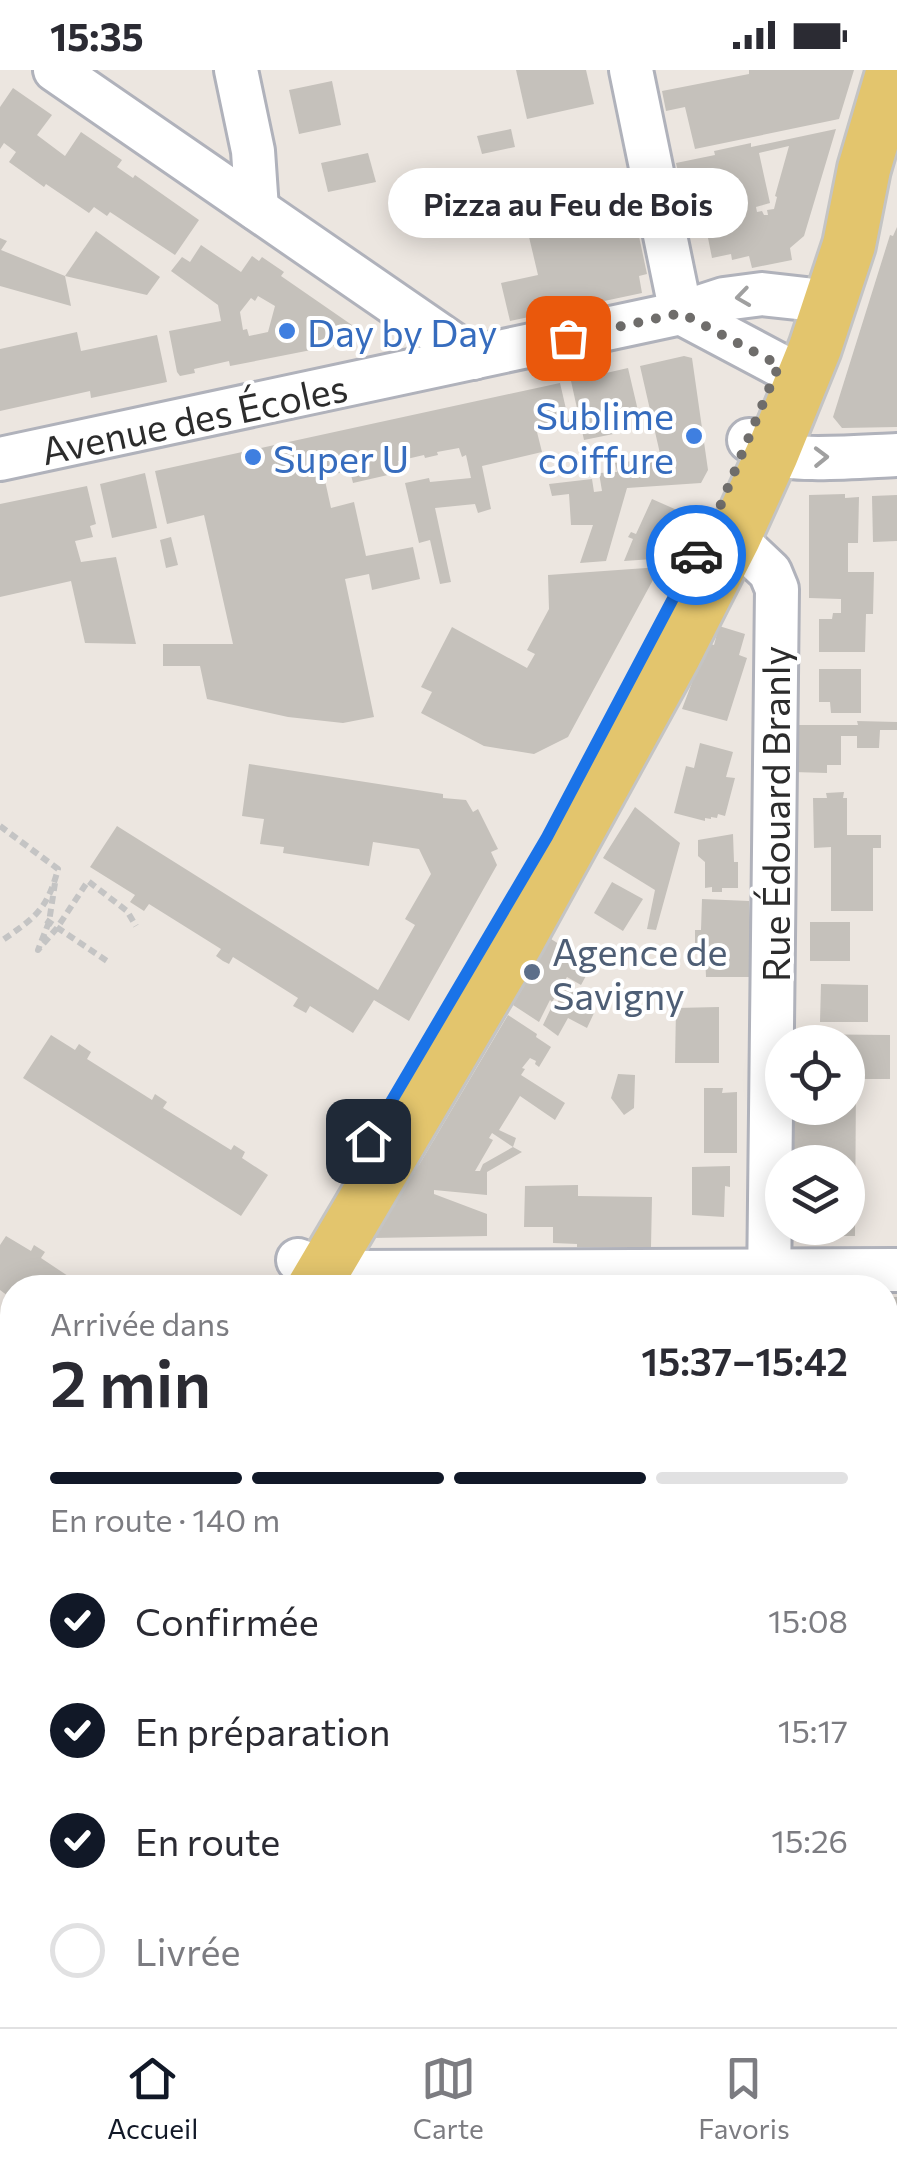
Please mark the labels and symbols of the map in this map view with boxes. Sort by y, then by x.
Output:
callout: Pizza au Feu de Bois [388,168,748,238]
one-way arrow [734,285,751,306]
pin [526,296,611,381]
place label: Day by Day [307,308,497,355]
marker: Day by Day [276,320,298,342]
street label: Avenue des Écoles [37,363,351,473]
place label: Sublime coiffure [535,391,674,482]
marker: Sublime coiffure [683,425,705,447]
place label: Super U [273,434,409,481]
marker: Super U [242,446,264,468]
one-way arrow [814,446,829,468]
courier [646,505,746,605]
street label: Rue Édouard Branly [751,646,798,982]
place label: Agence de Savigny [552,927,728,1018]
marker: Agence de Savigny [521,961,543,983]
pin [326,1099,411,1184]

